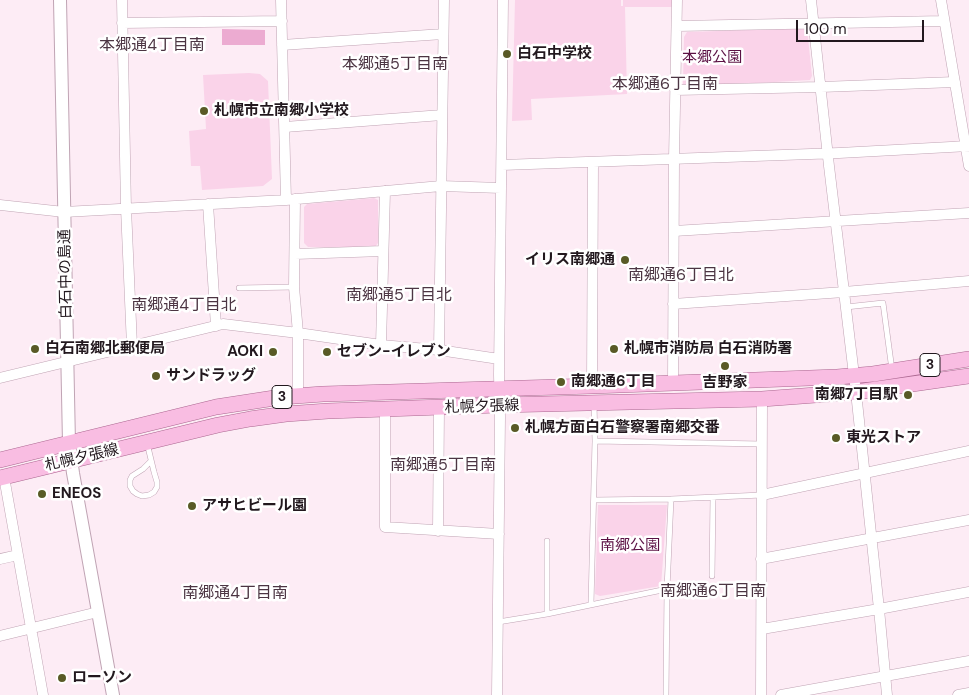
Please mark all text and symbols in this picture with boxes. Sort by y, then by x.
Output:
scale bar [799,10,926,42]
text: 100 m [804,19,847,39]
district label: 本郷通4丁目南 [99,36,205,56]
place label: 白石中学校 [517,45,592,63]
marker: 白石中学校 [501,48,513,60]
park label: 本郷公園 [682,49,742,67]
district label: 本郷通5丁目南 [342,55,448,75]
district label: 本郷通6丁目南 [612,75,718,95]
place label: 札幌市立南郷小学校 [214,102,349,120]
marker: 札幌市立南郷小学校 [198,105,210,117]
street label: 白石中の島通 [56,229,76,319]
place label: イリス南郷通 [525,251,615,269]
marker: イリス南郷通 [619,254,631,266]
district label: 南郷通6丁目北 [628,266,734,286]
district label: 南郷通5丁目北 [346,286,452,306]
district label: 南郷通4丁目北 [131,296,237,316]
place label: 白石南郷北郵便局 [45,340,165,358]
place label: 札幌市消防局 白石消防署 [624,340,793,358]
marker: 白石南郷北郵便局 [29,343,41,355]
place label: AOKI [227,343,263,361]
place label: セブン-イレブン [337,343,451,361]
marker: 札幌市消防局 白石消防署 [608,343,620,355]
marker: AOKI [267,346,279,358]
marker: セブン-イレブン [321,346,333,358]
road number: 3 [920,354,940,376]
marker: 吉野家 [719,360,731,372]
place label: サンドラッグ [166,367,256,385]
marker: サンドラッグ [150,370,162,382]
place label: 南郷通6丁目 [571,373,656,391]
place label: 吉野家 [703,374,747,392]
marker: 南郷通6丁目 [555,376,567,388]
road number: 3 [272,386,292,408]
place label: 南郷7丁目駅 [815,386,898,404]
marker: 南郷7丁目駅 [902,389,914,401]
street label: 札幌夕張線 [444,397,520,417]
place label: 札幌方面白石警察署南郷交番 [525,419,720,437]
marker: 札幌方面白石警察署南郷交番 [509,422,521,434]
place label: 東光ストア [846,429,921,447]
marker: 東光ストア [830,432,842,444]
street label: 札幌夕張線 [43,441,121,475]
district label: 南郷通5丁目南 [390,456,496,476]
place label: ENEOS [52,485,101,503]
marker: ENEOS [36,488,48,500]
place label: アサヒビール園 [202,497,307,515]
marker: アサヒビール園 [186,500,198,512]
park label: 南郷公園 [600,537,660,555]
district label: 南郷通6丁目南 [660,582,766,602]
district label: 南郷通4丁目南 [182,584,288,604]
place label: ローソン [72,669,132,687]
marker: ローソン [56,672,68,684]

